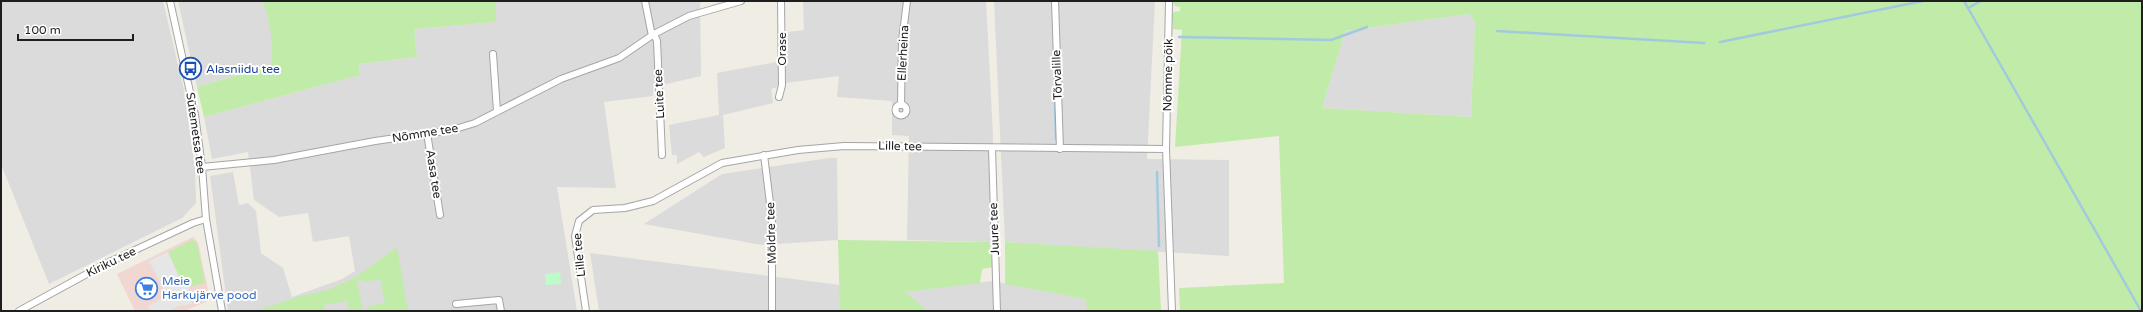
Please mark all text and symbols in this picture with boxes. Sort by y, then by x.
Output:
scale bar [18,16,133,42]
text: 100 m [24,23,61,37]
street label: Ellerheina [895,25,911,81]
street label: Orase [775,32,789,66]
street label: Nõmme põik [1160,38,1176,112]
street label: Tõrvalille [1049,49,1065,100]
bus stop icon: Alasniidu tee [177,56,203,82]
place label: Alasniidu tee [206,62,280,76]
street label: Luite tee [651,69,667,119]
street label: Sütemetsa tee [183,91,209,175]
street label: Nõmme tee [391,121,459,145]
street label: Lille tee [878,139,922,153]
street label: Aasa tee [423,149,445,200]
street label: Möldre tee [763,202,779,264]
street label: Juure tee [986,202,1002,256]
street label: Lille tee [570,232,588,278]
street label: Kiriku tee [84,244,138,280]
place label: Meie Harkujärve pood [162,274,257,302]
supermarket icon: Meie Harkujärve pood [133,275,159,301]

